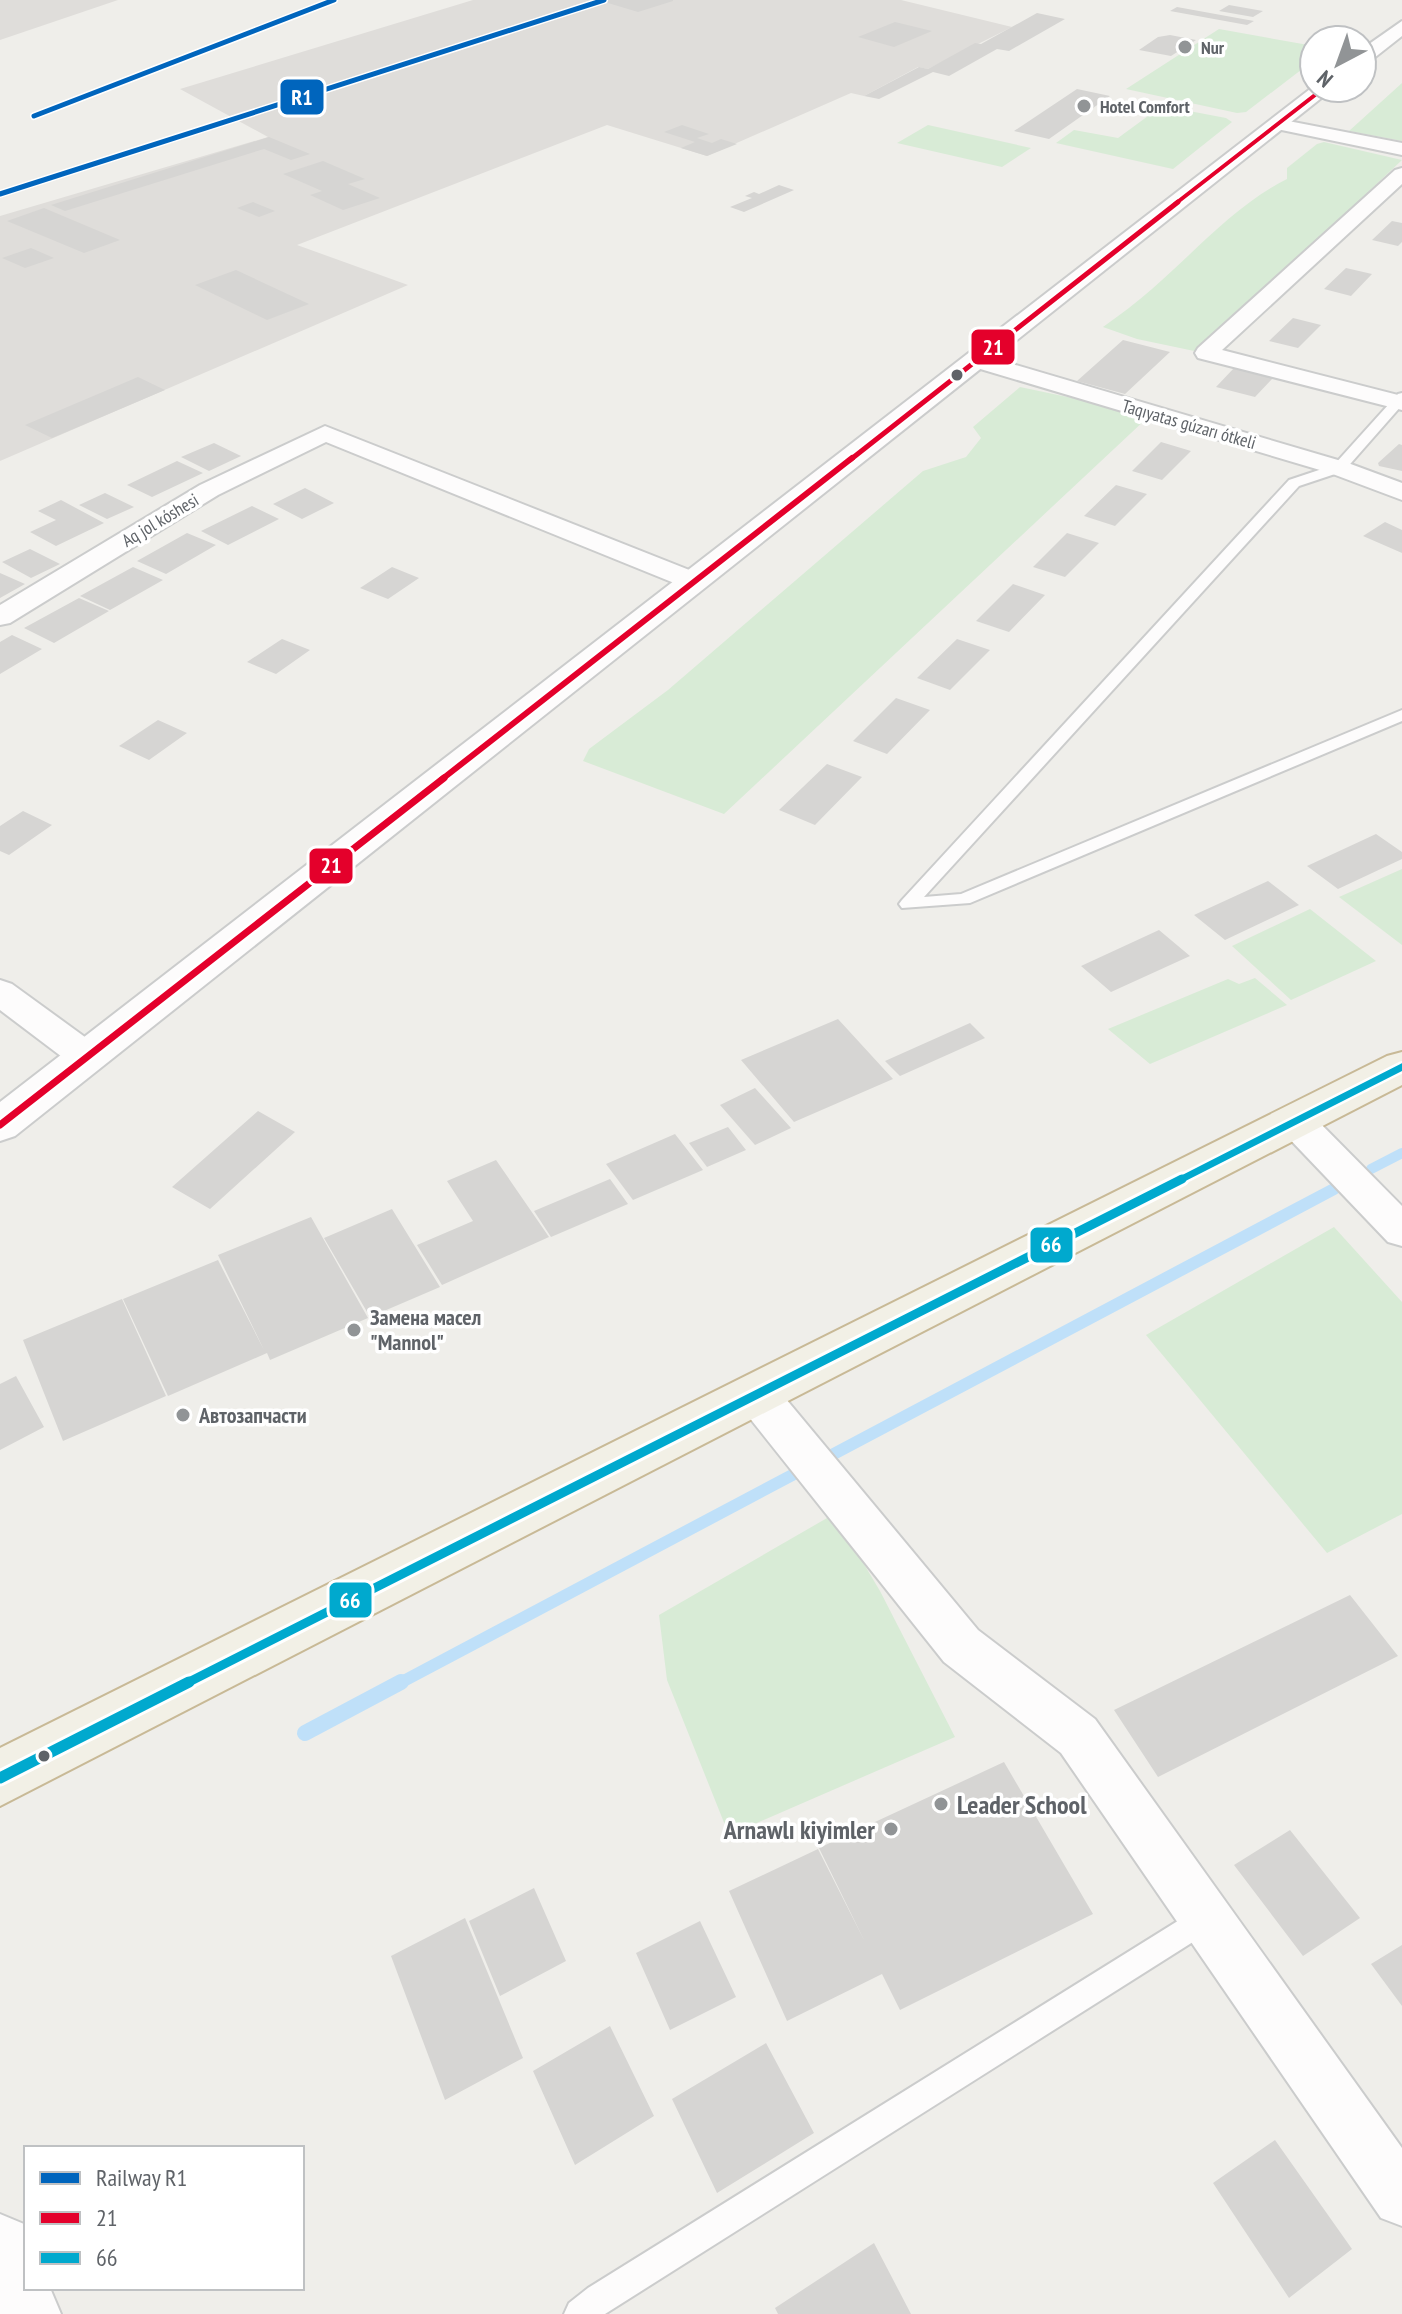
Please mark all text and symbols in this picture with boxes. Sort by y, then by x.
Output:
north arrow [1298,24,1378,104]
place label: Nur [1201,36,1225,59]
marker: Nur [1176,38,1194,56]
text: N [1311,65,1339,94]
line badge: R1 [279,78,325,116]
text: R1 [291,83,313,111]
place label: Hotel Comfort [1100,95,1191,118]
marker: Hotel Comfort [1075,97,1093,115]
line badge: 21 [970,328,1016,366]
text: 21 [982,333,1004,361]
unlabelled marker [949,367,965,383]
street label: Taqıyatas gúzarı ótkeli [1119,394,1259,454]
street label: Aq jol kóshesi [117,488,203,552]
line badge: 21 [308,847,354,885]
text: 21 [320,851,342,879]
line badge: 66 [1029,1226,1074,1264]
text: 66 [1040,1230,1062,1258]
place label: Замена масел "Mannol" [370,1303,481,1356]
marker: Замена масел "Mannol" [345,1321,363,1339]
place label: Автозапчасти [198,1401,307,1429]
marker: Автозапчасти [174,1406,192,1424]
line badge: 66 [328,1581,373,1619]
text: 66 [339,1586,361,1614]
unlabelled marker [36,1748,52,1764]
place label: Leader School [957,1788,1087,1821]
marker: Leader School [932,1795,950,1813]
place label: Arnawlı kiyimler [723,1813,875,1846]
marker: Arnawlı kiyimler [882,1820,900,1838]
legend [24,2146,304,2290]
text: Railway R1 [96,2162,187,2193]
text: 21 [96,2202,118,2233]
text: 66 [96,2242,118,2273]

